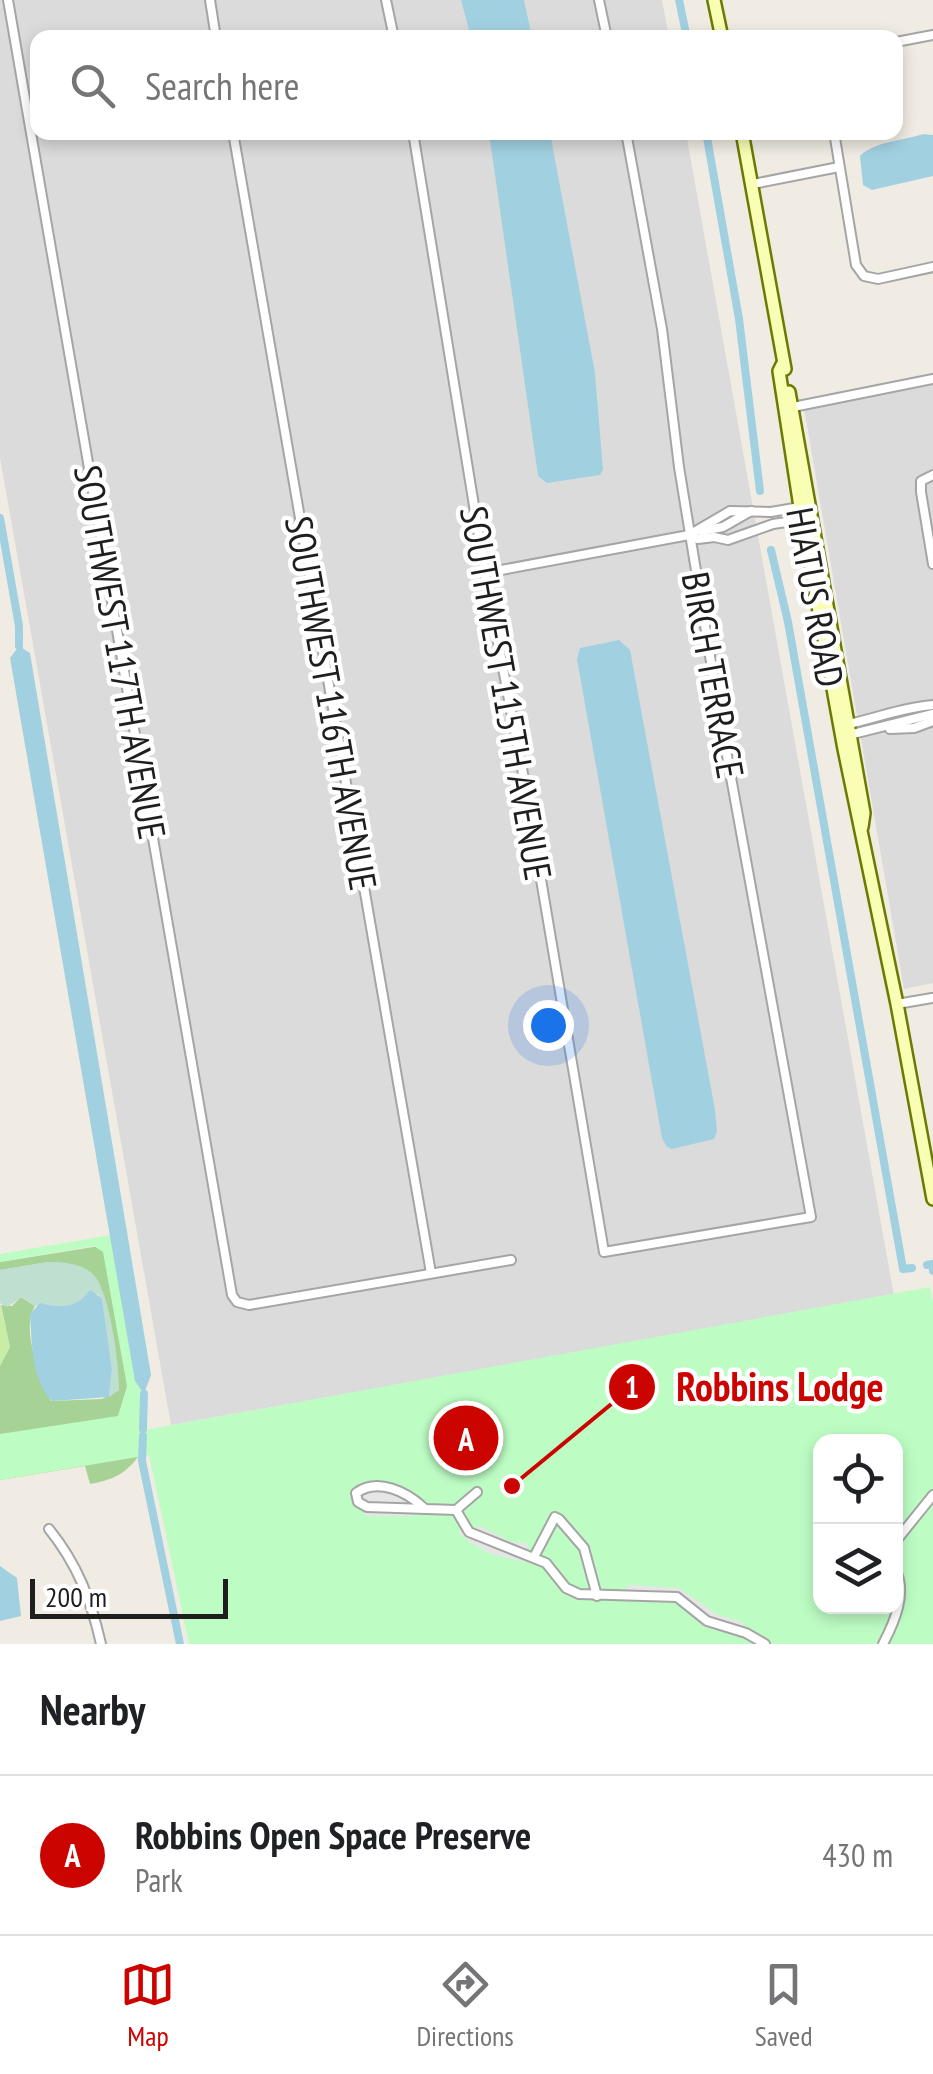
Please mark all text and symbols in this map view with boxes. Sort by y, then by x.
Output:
search box [30,30,903,140]
icon: search [65,58,120,113]
text: Search here [145,61,299,110]
street label: SOUTHWEST 117TH AVENUE [64,461,178,843]
street label: SOUTHWEST 115TH AVENUE [450,502,564,884]
street label: HIATUS ROAD [776,503,856,691]
street label: SOUTHWEST 116TH AVENUE [275,512,389,894]
street label: BIRCH TERRACE [672,568,756,782]
your location [523,1000,574,1051]
callout: Robbins Lodge [607,1352,904,1422]
text: Robbins Lodge [676,1360,884,1412]
text: 1 [625,1367,639,1406]
pin: A [434,1400,498,1476]
map controls [813,1434,903,1614]
button: locate [813,1434,903,1524]
button: layers [813,1524,903,1614]
scale bar [30,1574,228,1618]
text: 200 m [45,1578,107,1615]
text: Nearby [40,1682,145,1737]
text: Robbins Open Space Preserve [135,1810,531,1859]
text: A [64,1834,81,1876]
text: 430 m [822,1834,893,1876]
text: Park [135,1859,183,1901]
tab: Map [120,1957,175,2054]
tab: Directions [416,1957,514,2054]
tab: Saved [755,1957,813,2054]

